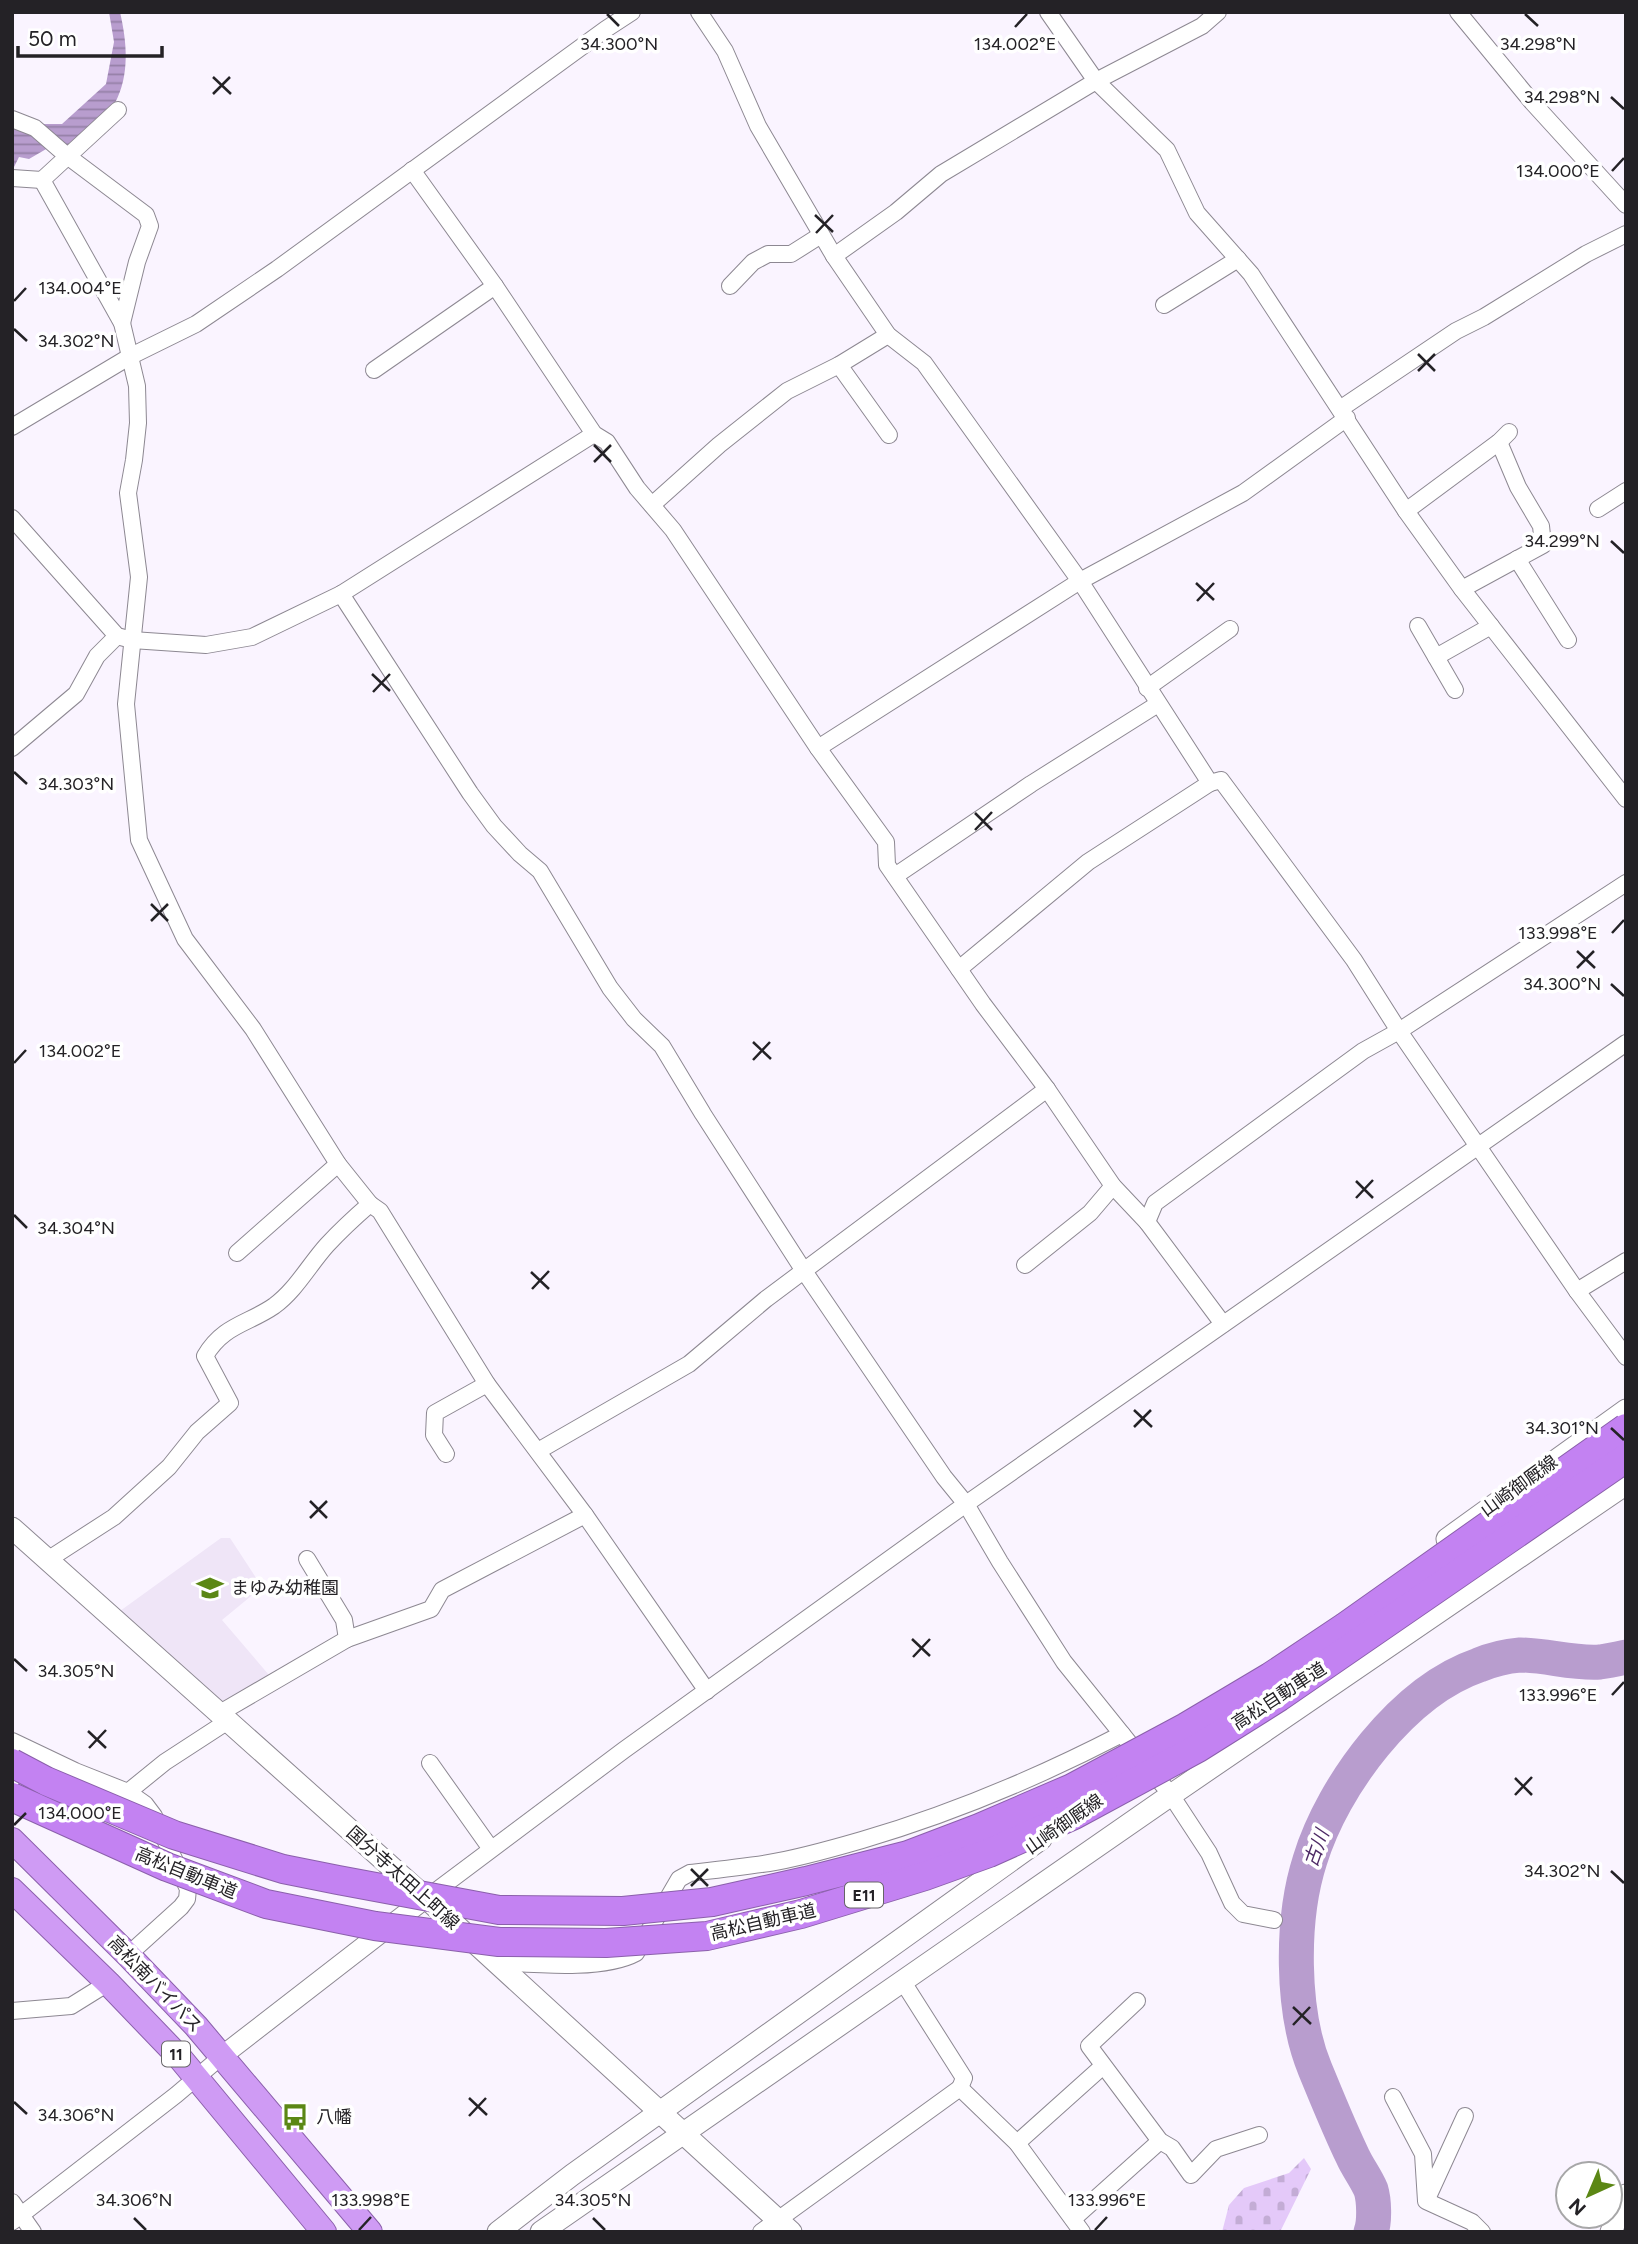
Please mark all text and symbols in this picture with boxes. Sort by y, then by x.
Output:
scale bar [18,14,161,58]
text: 50 m [28,26,77,51]
text: 34.300°N [580,33,658,55]
text: 134.002°E [974,33,1056,55]
text: 34.298°N [1500,33,1576,55]
text: 34.298°N [1524,86,1600,108]
text: 134.000°E [1516,160,1600,182]
text: 134.004°E [38,277,122,299]
text: 34.302°N [38,330,114,352]
text: 34.299°N [1524,530,1600,552]
text: 34.303°N [38,773,114,795]
text: 133.998°E [1518,922,1598,944]
text: 34.300°N [1523,973,1601,995]
text: 134.002°E [39,1040,121,1062]
text: 34.304°N [37,1217,115,1239]
text: 34.301°N [1525,1417,1599,1439]
street label: 山崎御厩線 [1476,1451,1562,1521]
school or university icon: まゆみ幼稚園 [195,1573,225,1603]
place label: まゆみ幼稚園 [231,1577,339,1599]
street label: 高松自動車道 [1228,1657,1330,1735]
text: 34.305°N [38,1660,114,1682]
text: 133.996°E [1519,1684,1597,1706]
street label: 山崎御厩線 [1021,1789,1107,1859]
text: 134.000°E [38,1802,122,1824]
street label: 国分寺太田上町線 [342,1822,464,1934]
water label: 古川 [1299,1825,1334,1870]
street label: 高松自動車道 [132,1843,240,1903]
text: 34.302°N [1524,1860,1600,1882]
road number: E11 [845,1882,883,1908]
street label: 高松自動車道 [708,1899,818,1945]
street label: 高松南バイパス [103,1931,207,2037]
road number: 11 [162,2042,190,2066]
bus stop icon: 八幡 [280,2102,310,2132]
text: 34.306°N [38,2104,114,2126]
place label: 八幡 [316,2106,352,2128]
north arrow [1554,2160,1624,2230]
text: 34.306°N [96,2189,172,2211]
text: 133.998°E [331,2189,411,2211]
text: 34.305°N [555,2189,631,2211]
text: 133.996°E [1068,2189,1146,2211]
text: N [1564,2193,1591,2220]

